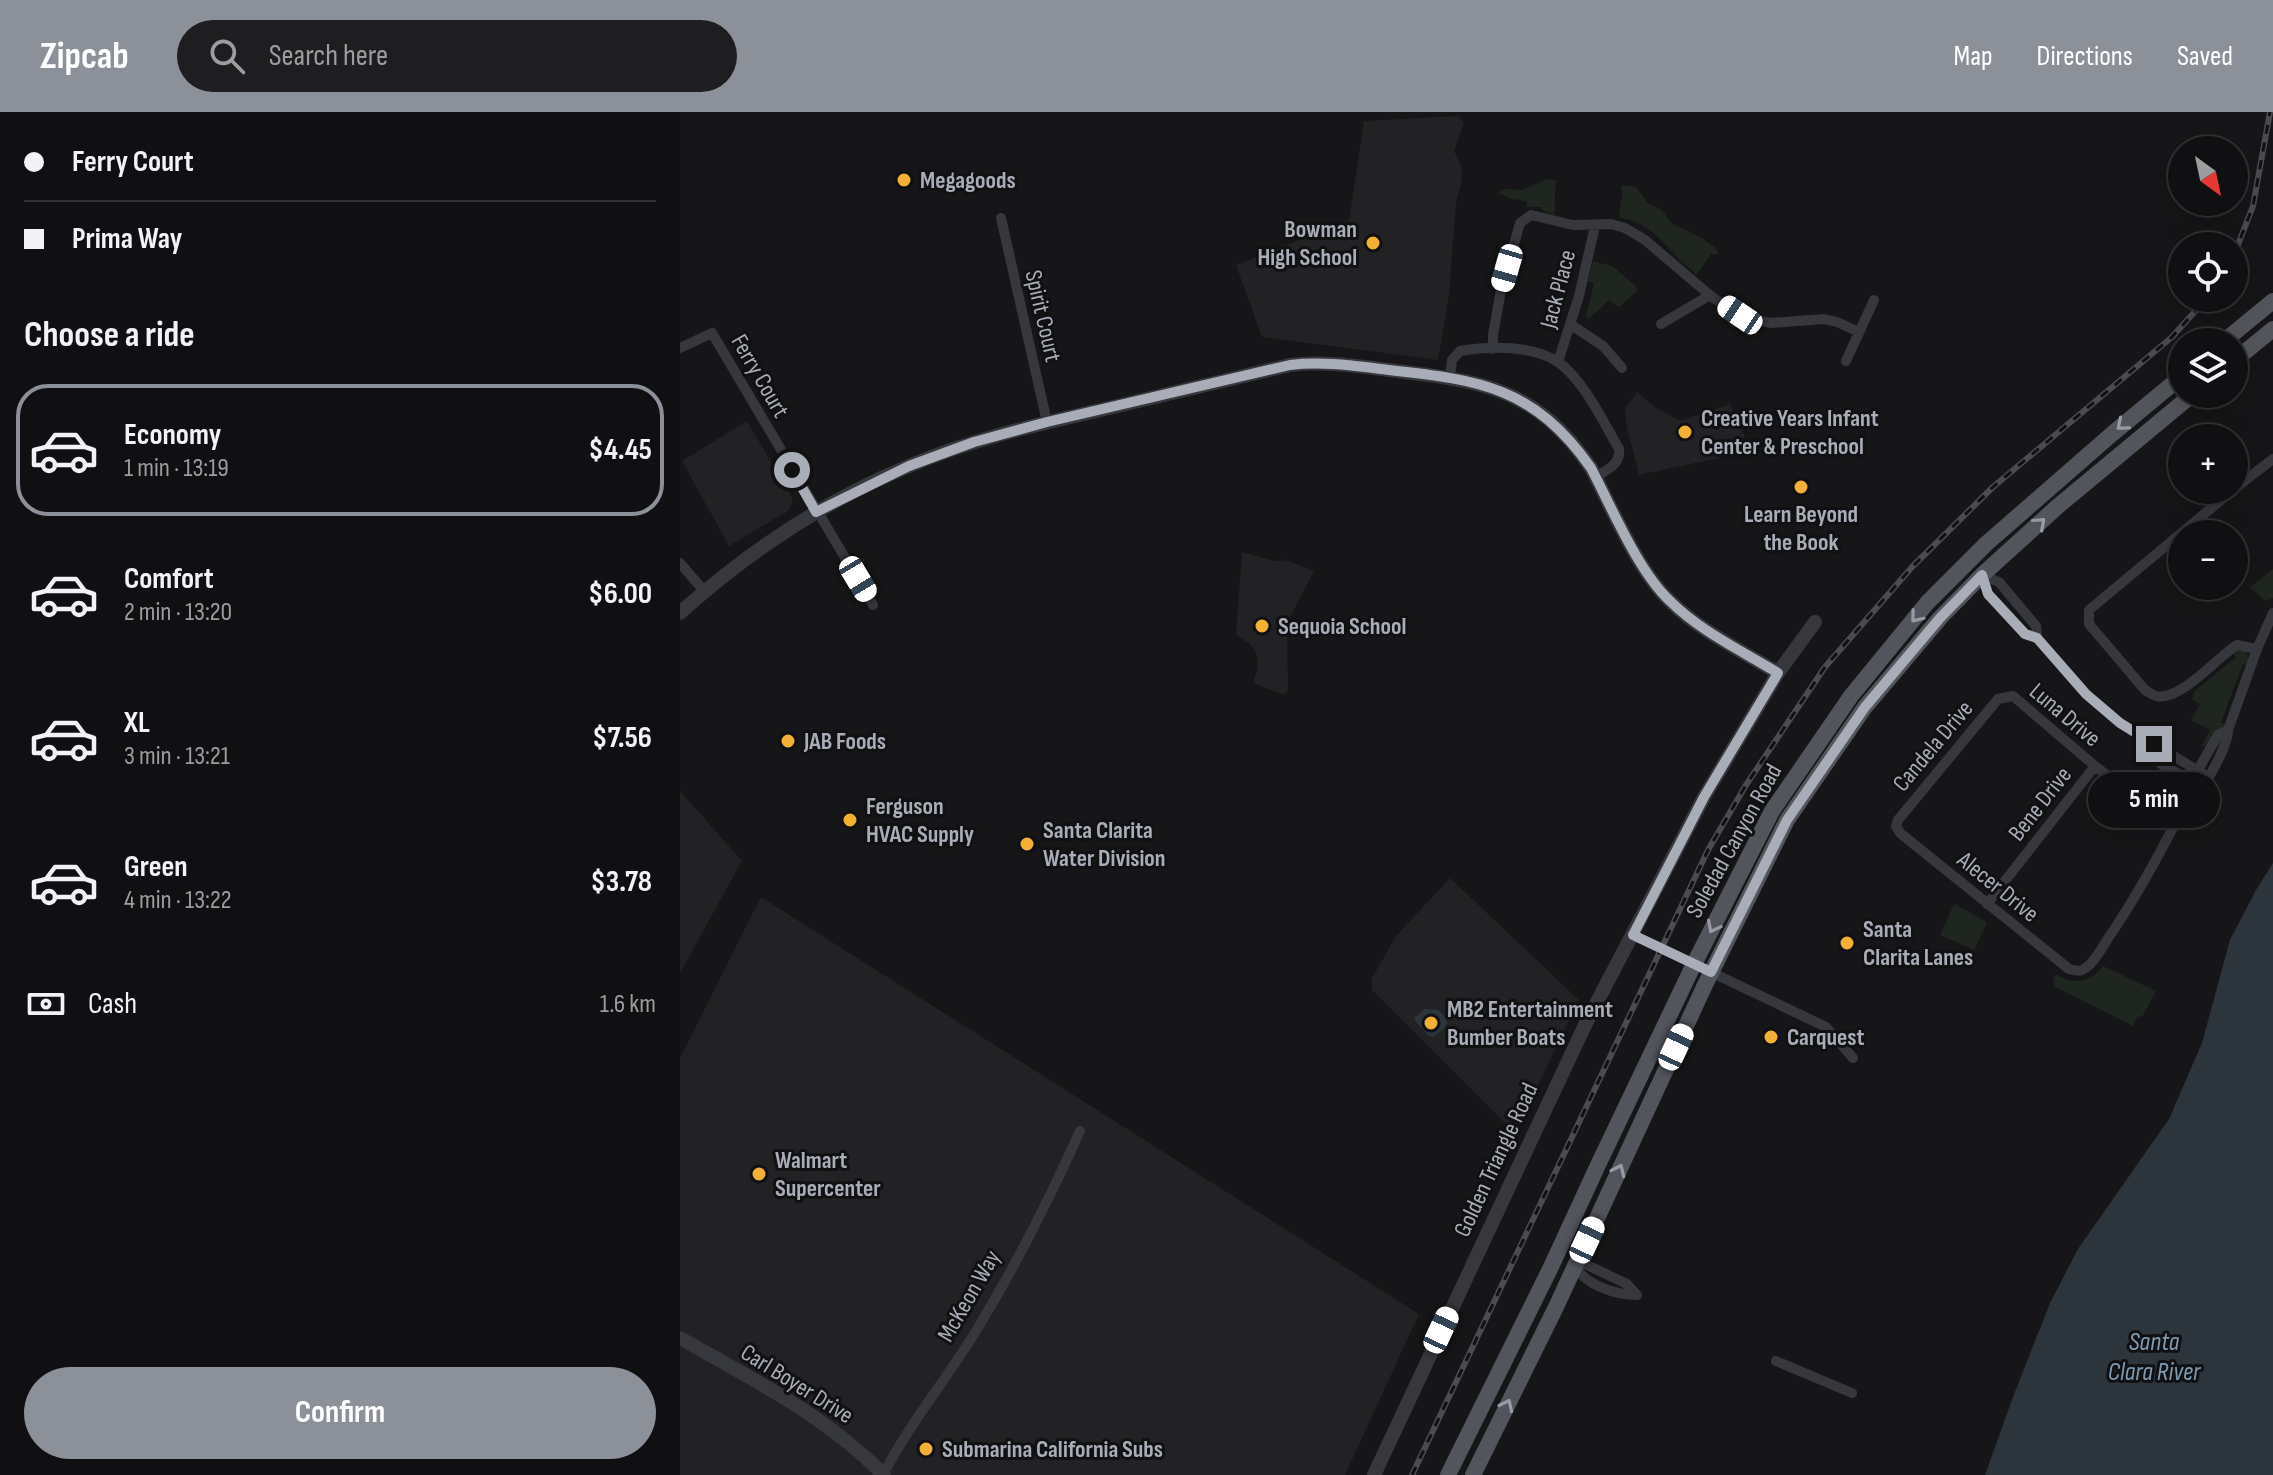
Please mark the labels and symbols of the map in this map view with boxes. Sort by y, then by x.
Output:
north arrow [2168,136,2248,216]
place label: Megagoods [920,166,1016,195]
marker: Megagoods [895,171,913,189]
place label: Bowman High School [1257,215,1357,272]
marker: Bowman High School [1364,234,1382,252]
car [1489,242,1525,294]
street label: Jack Place [1533,247,1582,332]
street label: Spirit Court [1018,267,1068,365]
car [1713,292,1767,338]
street label: Ferry Court [725,329,795,423]
place label: Creative Years Infant Center & Preschool [1701,404,1879,461]
one-way arrow [2116,416,2131,430]
marker: Creative Years Infant Center & Preschool [1676,423,1694,441]
route start [774,452,810,488]
marker: Learn Beyond the Book [1792,478,1810,496]
place label: Learn Beyond the Book [1744,500,1858,557]
one-way arrow [2031,518,2045,532]
car [835,552,881,606]
one-way arrow [1911,608,1926,622]
place label: Sequoia School [1278,612,1406,641]
marker: Sequoia School [1253,617,1271,635]
street label: Luna Drive [2023,677,2107,753]
street label: Candela Drive [1887,695,1979,797]
route end [2136,726,2172,762]
place label: JAB Foods [803,727,886,756]
marker: JAB Foods [779,732,797,750]
street label: Soledad Canyon Road [1680,759,1788,923]
street label: Bene Drive [2002,761,2078,847]
callout: 5 min [2088,772,2220,828]
place label: Ferguson HVAC Supply [866,792,974,849]
marker: Ferguson HVAC Supply [841,811,859,829]
place label: Santa Clarita Water Division [1043,816,1166,873]
marker: Santa Clarita Water Division [1018,835,1036,853]
street label: Alecer Drive [1951,845,2045,929]
place label: Santa Clarita Lanes [1863,915,1973,972]
one-way arrow [1707,919,1723,934]
marker: Santa Clarita Lanes [1838,934,1856,952]
place label: MB2 Entertainment Bumber Boats [1447,995,1613,1052]
marker: MB2 Entertainment Bumber Boats [1422,1014,1440,1032]
car [1655,1020,1697,1074]
place label: Carquest [1787,1023,1864,1052]
marker: Carquest [1762,1028,1780,1046]
street label: Golden Triangle Road [1448,1078,1544,1242]
place label: Walmart Supercenter [775,1146,881,1203]
one-way arrow [1609,1164,1625,1178]
marker: Walmart Supercenter [750,1165,768,1183]
car [1566,1213,1608,1267]
street label: McKeon Way [931,1245,1007,1347]
car [1420,1303,1462,1357]
water label: Santa Clara River [2108,1327,2202,1388]
street label: Carl Boyer Drive [735,1338,859,1430]
one-way arrow [1498,1399,1514,1413]
place label: Submarina California Subs [942,1435,1163,1464]
marker: Submarina California Subs [917,1440,935,1458]

